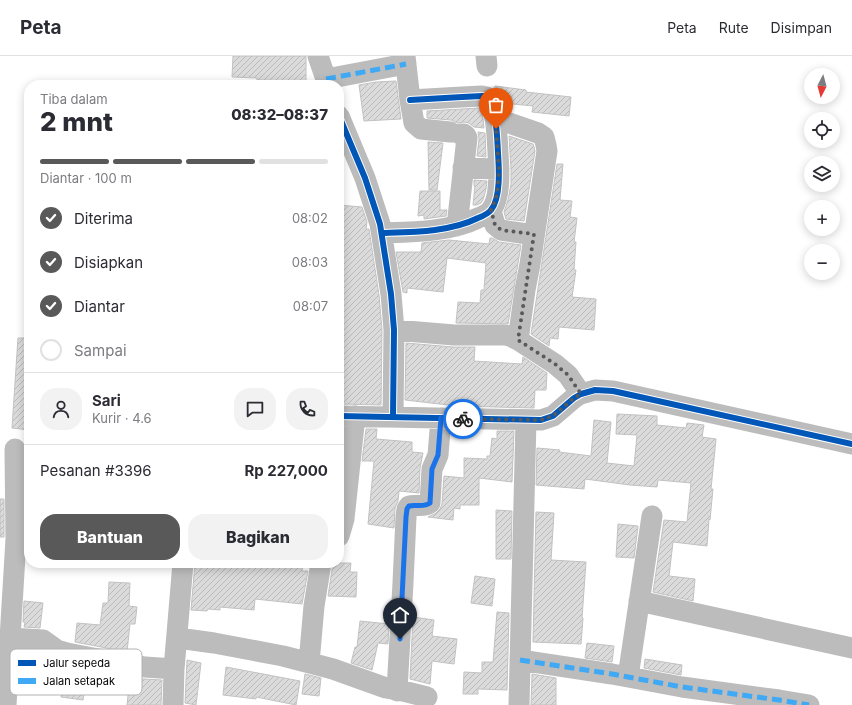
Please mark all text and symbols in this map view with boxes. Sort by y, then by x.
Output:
text: Peta [20,16,62,39]
text: Peta [667,19,697,36]
text: Rute [719,19,749,36]
text: Disimpan [771,19,832,36]
north arrow [804,68,840,104]
map controls [804,68,840,280]
pin [479,88,513,129]
text: Tiba dalam [40,91,108,107]
icon: bag [485,94,507,116]
text: 08:32–08:37 [231,105,328,124]
text: 2 mnt [40,106,113,137]
button: locate [804,112,840,148]
button: layers [804,156,840,192]
text: Diantar · 100 m [40,170,132,186]
button: + [804,200,840,236]
icon: check [40,207,62,229]
text: Diterima [74,209,133,228]
text: 08:02 [292,210,328,226]
button: − [804,244,840,280]
icon: check [40,251,62,273]
text: Disiapkan [74,253,143,272]
text: 08:03 [292,254,328,270]
icon: check [40,295,62,317]
text: Diantar [74,297,125,316]
text: 08:07 [293,298,328,314]
text: Sampai [74,341,127,360]
button: person [40,388,82,430]
button: chat [234,388,276,430]
button: phone [286,388,328,430]
text: Sari [92,391,121,410]
courier [443,399,483,439]
icon: bike [452,408,474,430]
text: Kurir · 4.6 [92,410,152,426]
text: Pesanan #3396 [40,461,152,480]
text: Rp 227,000 [244,461,328,480]
button: Bantuan [40,514,180,560]
button: Bagikan [188,514,328,560]
pin [383,598,417,639]
icon: home [389,604,411,626]
legend [10,649,142,695]
text: Jalur sepeda [43,656,110,670]
text: Jalan setapak [43,674,115,688]

